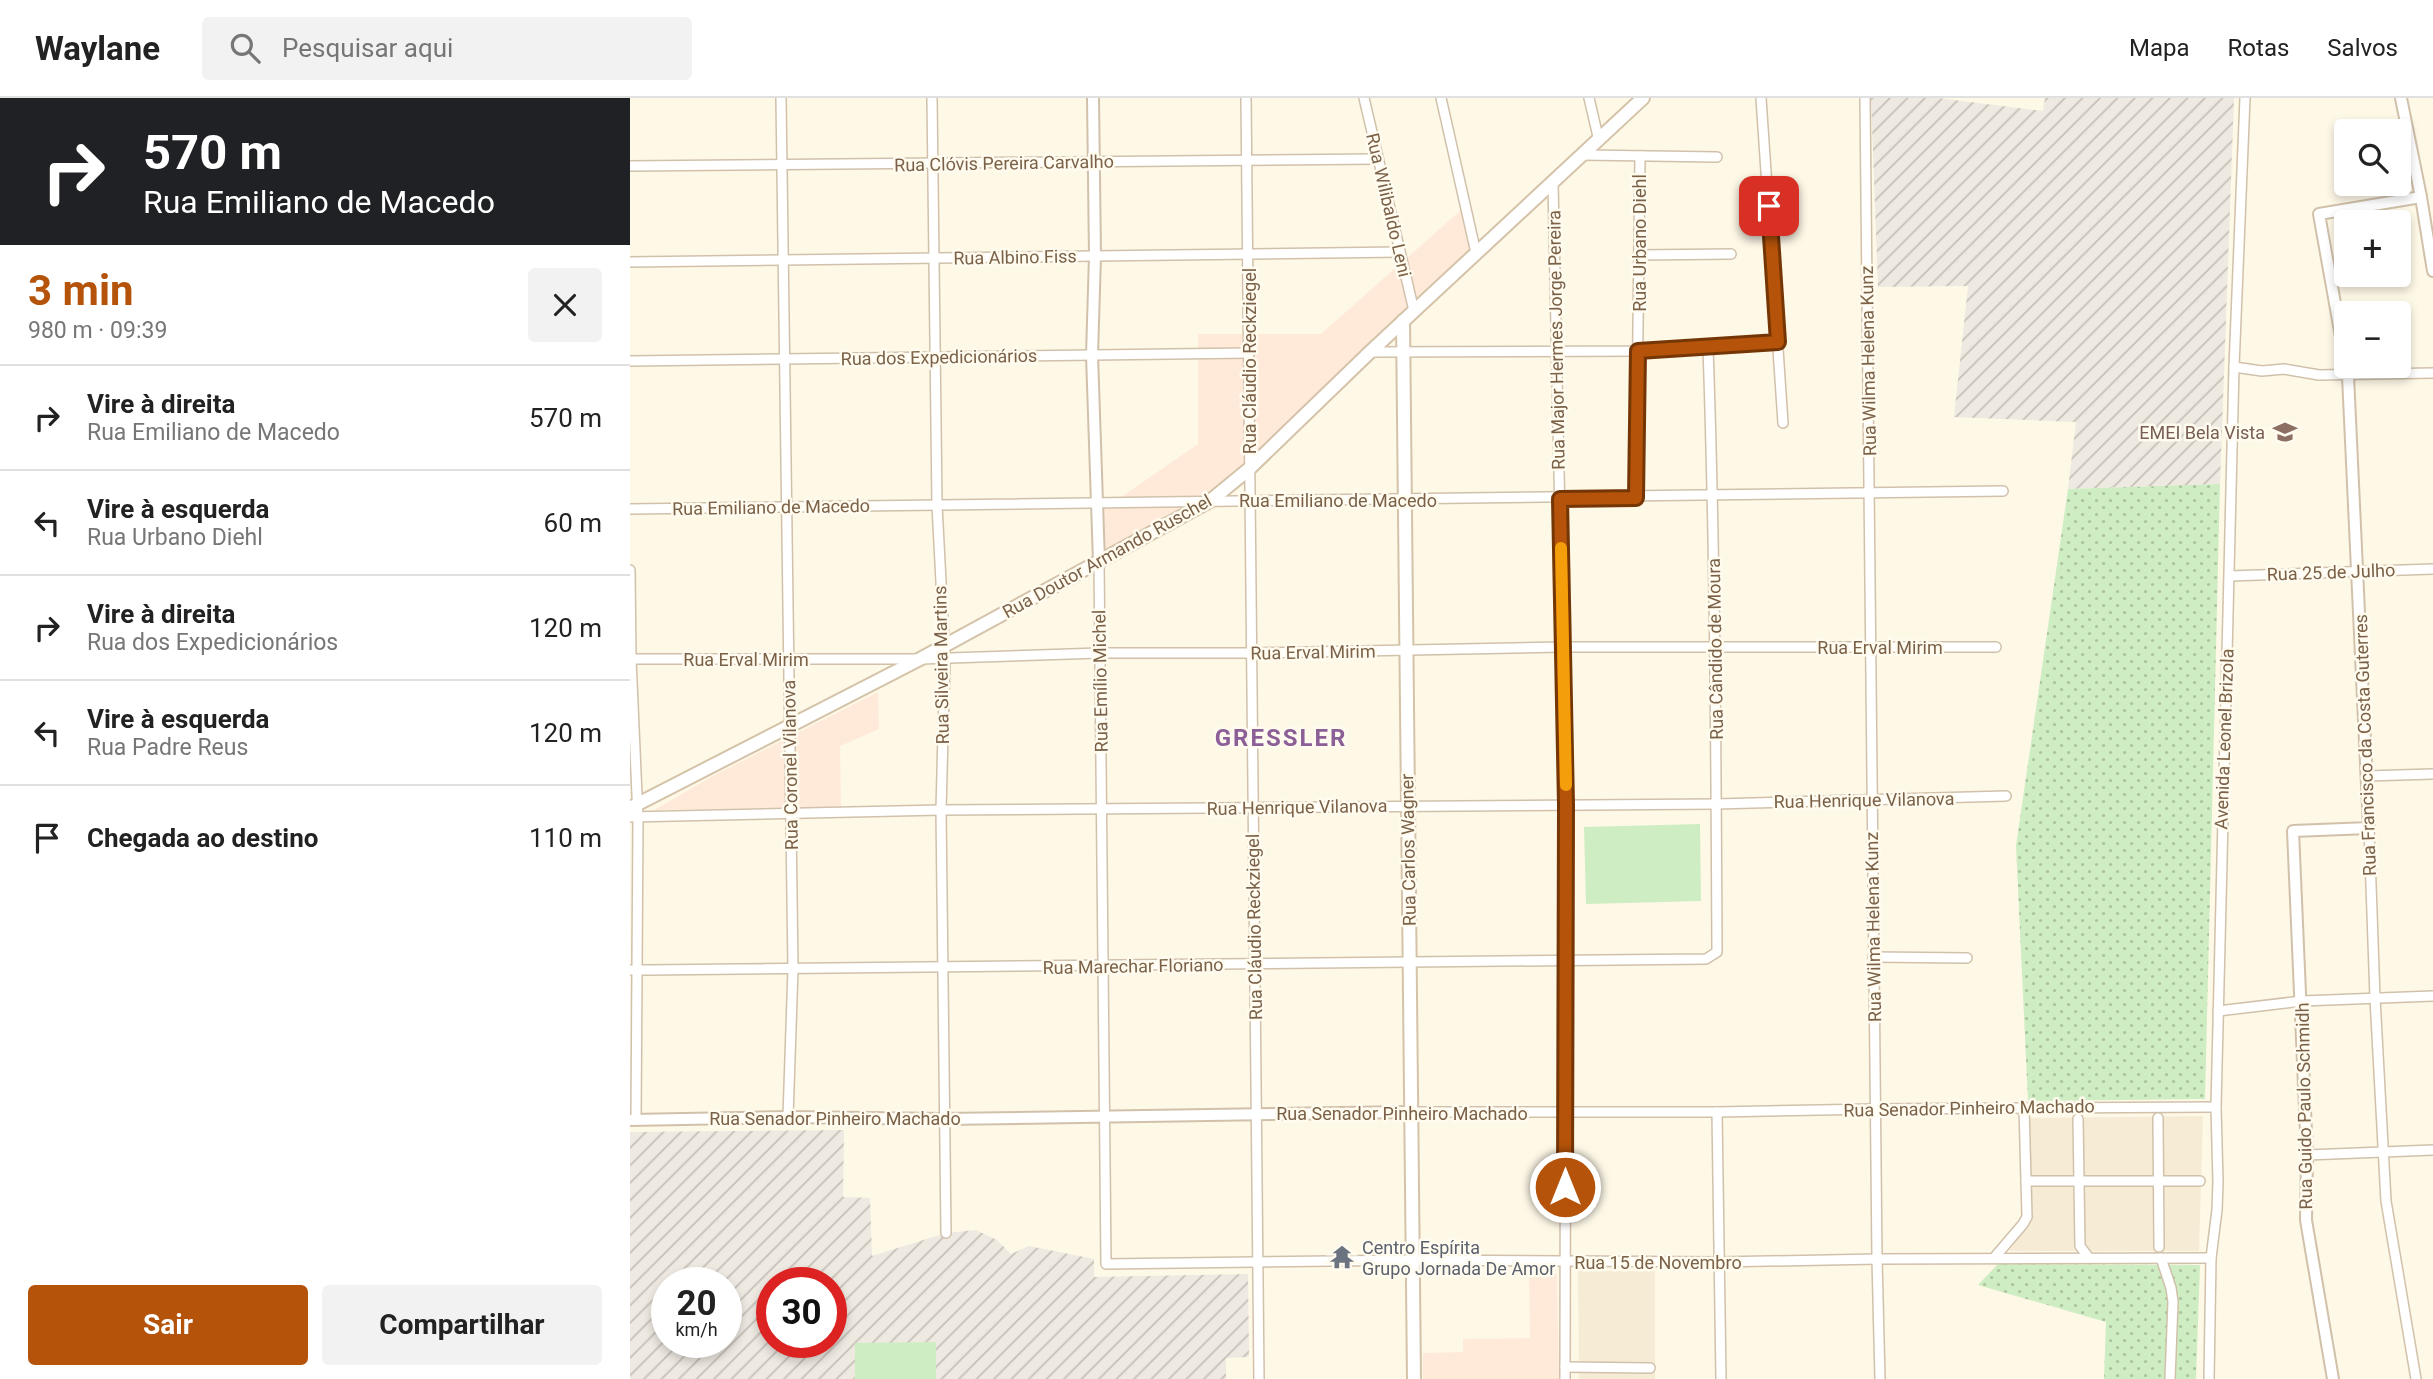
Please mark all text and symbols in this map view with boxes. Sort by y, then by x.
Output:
search box [202,17,692,80]
text: Waylane [35,29,160,68]
icon: search [226,29,264,67]
text: Pesquisar aqui [282,33,453,63]
text: Mapa [2129,34,2190,62]
text: Rotas [2228,34,2289,62]
text: Salvos [2327,34,2398,62]
map controls [2334,119,2411,378]
button: search [2334,119,2411,196]
text: 570 m [143,124,282,181]
icon: right [28,126,119,217]
street label: Rua Wilibaldo Leni [1362,131,1416,279]
street label: Rua Clóvis Pereira Carvalho [894,151,1114,175]
street label: Rua Urbano Diehl [1629,174,1650,312]
pin [1739,176,1799,236]
text: Rua Emiliano de Macedo [143,183,495,221]
icon: arrive [1750,187,1788,225]
street label: Rua Major Hermes Jorge Pereira [1543,210,1569,470]
button: + [2334,210,2411,287]
street label: Rua Albino Fiss [953,245,1077,269]
text: 3 min [28,266,134,315]
street label: Rua Wilma Helena Kunz [1856,266,1880,456]
button: close [528,268,602,342]
street label: Rua Cláudio Reckziegel [1239,268,1260,454]
button: − [2334,301,2411,378]
text: 980 m · 09:39 [28,317,167,344]
street label: Rua dos Expedicionários [841,345,1037,369]
text: Vire à direita [87,389,235,419]
icon: right [28,399,66,437]
text: 570 m [529,403,602,433]
school or university icon: EMEI Bela Vista [2271,418,2299,446]
text: Rua Emiliano de Macedo [87,419,340,446]
place label: EMEI Bela Vista [2139,422,2265,443]
street label: Rua Doutor Armando Ruschel [999,490,1215,622]
street label: Rua Emiliano de Macedo [1239,490,1437,511]
text: Vire à esquerda [87,494,270,524]
street label: Rua Emiliano de Macedo [672,495,870,519]
icon: left [28,504,66,542]
text: 60 m [544,508,602,538]
text: Rua Urbano Diehl [87,524,263,551]
street label: Rua Cândido de Moura [1703,558,1727,740]
street label: Rua 25 de Julho [2266,559,2396,585]
street label: Rua Silveira Martins [929,585,953,745]
text: Vire à direita [87,599,235,629]
icon: right [28,609,66,647]
street label: Rua Emílio Michel [1088,610,1112,752]
text: 120 m [529,613,602,643]
street label: Rua Francisco da Costa Guterres [2350,614,2380,876]
text: Rua dos Expedicionários [87,629,338,656]
street label: Rua Erval Mirim [1817,637,1943,658]
street label: Rua Erval Mirim [1250,640,1376,664]
street label: Avenida Leonel Brizola [2210,648,2238,830]
street label: Rua Erval Mirim [683,649,809,670]
street label: Rua Coronel Vilanova [778,680,802,850]
text: Vire à esquerda [87,704,270,734]
icon: left [28,714,66,752]
text: 120 m [529,718,602,748]
district label: GRESSLER [1215,724,1347,752]
text: Rua Padre Reus [87,734,248,761]
street label: Rua Carlos Wagner [1396,774,1420,926]
street label: Rua Henrique Vilanova [1773,788,1955,812]
street label: Rua Henrique Vilanova [1206,795,1388,819]
icon: arrive [28,819,66,857]
text: Chegada ao destino [87,823,318,853]
text: 110 m [529,823,602,853]
street label: Rua Wilma Helena Kunz [1861,832,1885,1022]
street label: Rua Cláudio Reckziegel [1242,834,1266,1020]
street label: Rua Marechar Floriano [1042,954,1224,978]
street label: Rua Guido Paulo Schmidh [2292,1002,2316,1210]
street label: Rua Senador Pinheiro Machado [1843,1095,2095,1121]
street label: Rua Senador Pinheiro Machado [1276,1103,1528,1124]
street label: Rua Senador Pinheiro Machado [709,1108,961,1129]
position arrow [1528,1150,1602,1224]
place label: Centro Espírita Grupo Jornada De Amor [1362,1237,1555,1279]
temple icon: Centro Espírita Grupo Jornada De Amor [1328,1243,1356,1271]
street label: Rua 15 de Novembro [1574,1252,1742,1273]
speed limit sign: 30 [756,1267,847,1358]
text: 20 [676,1283,717,1324]
button: Sair [28,1285,308,1365]
button: Compartilhar [322,1285,602,1365]
text: km/h [675,1319,718,1340]

